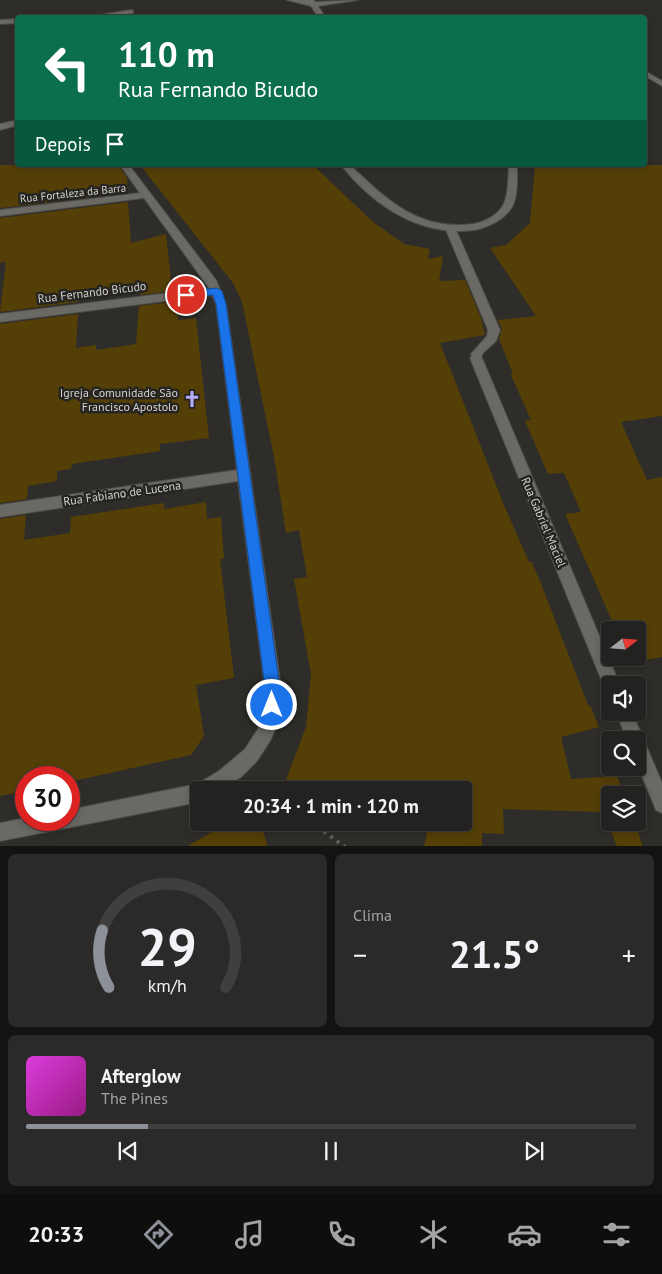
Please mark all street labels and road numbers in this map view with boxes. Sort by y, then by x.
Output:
street label: Rua Fortaleza da Barra [19,180,127,206]
street label: Rua Fernando Bicudo [37,278,147,306]
street label: Rua Gabriel Maciel [518,475,570,570]
street label: Rua Fabiano de Lucena [62,477,182,509]

